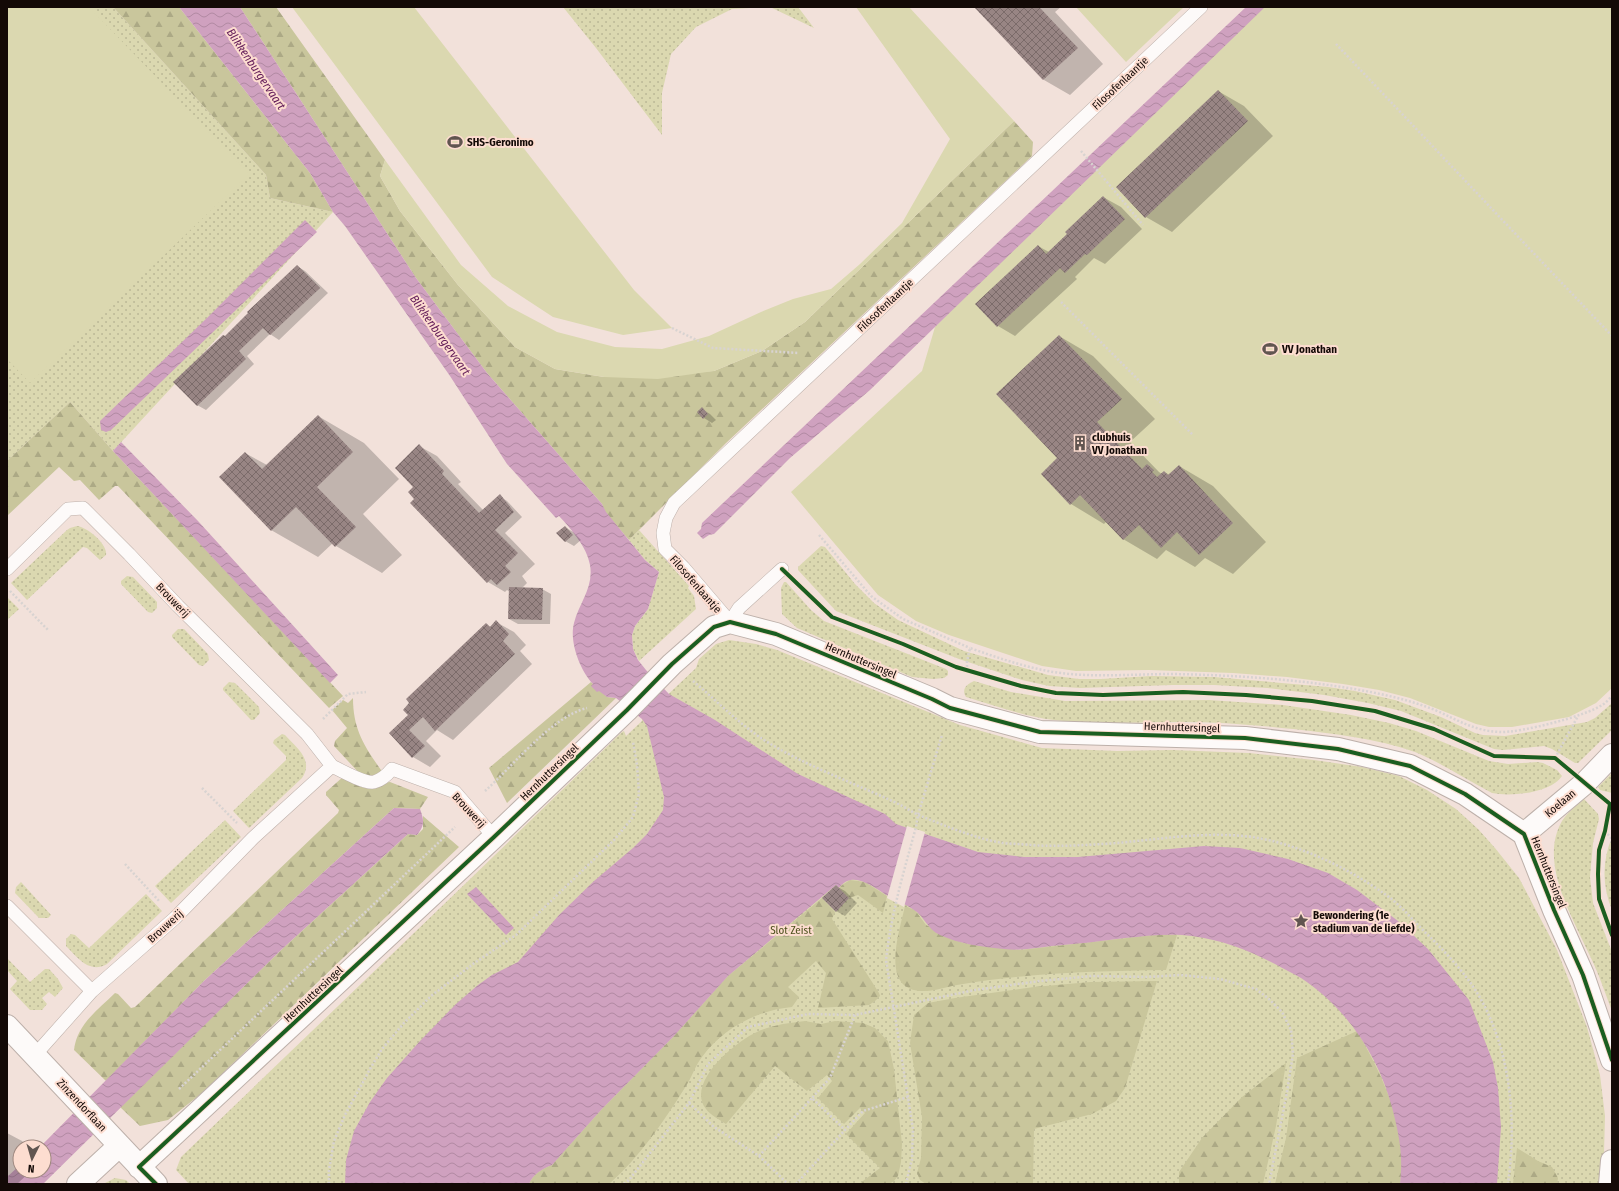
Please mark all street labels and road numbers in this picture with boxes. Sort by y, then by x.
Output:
street label: Filosofenlaantje [1090,54,1151,113]
street label: Filosofenlaantje [855,276,916,335]
street label: Filosofenlaantje [667,553,724,616]
street label: Brouwerij [153,580,192,621]
street label: Hernhuttersingel [823,640,898,681]
street label: Hernhuttersingel [1144,720,1220,735]
street label: Hernhuttersingel [517,741,581,803]
street label: Koelaan [1542,787,1578,820]
street label: Brouwerij [449,790,488,831]
street label: Hernhuttersingel [1528,834,1569,910]
street label: Brouwerij [145,907,186,946]
street label: Hernhuttersingel [281,964,346,1025]
street label: Zinzendorflaan [54,1076,109,1134]

